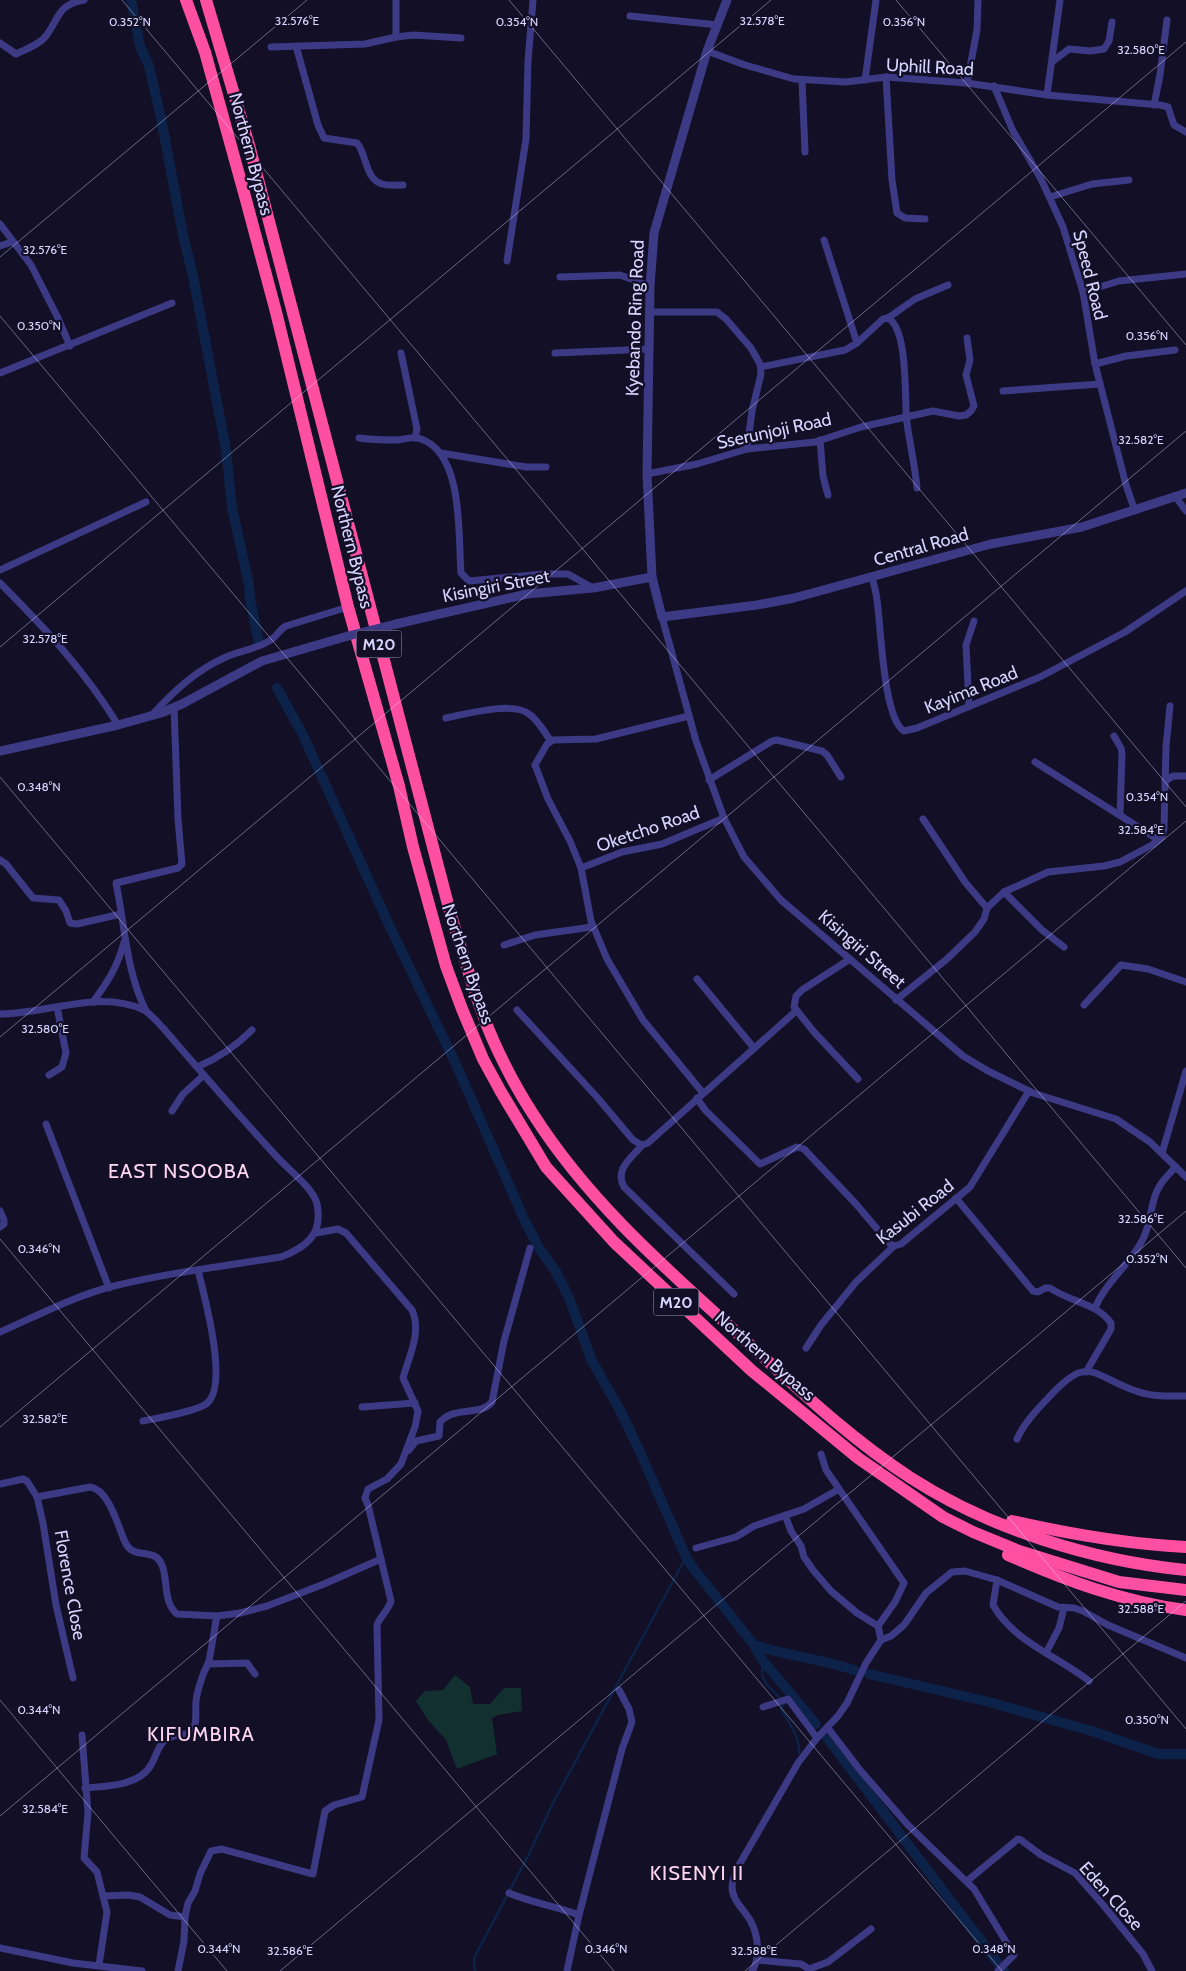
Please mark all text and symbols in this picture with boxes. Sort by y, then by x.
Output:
text: 32.576°E [275,13,320,28]
text: 32.578°E [739,13,785,28]
text: 0.352°N [109,14,151,29]
text: 0.354°N [496,14,538,29]
text: 0.356°N [883,14,925,29]
text: 32.580°E [1117,42,1165,57]
street label: Uphill Road [886,54,974,80]
street label: Northern Bypass [224,90,278,218]
street label: Speed Road [1068,228,1112,322]
street label: Kyebando Ring Road [621,239,649,397]
text: 32.576°E [23,242,68,257]
text: 0.350°N [17,318,61,333]
text: 0.356°N [1126,328,1168,343]
street label: Sserunjoji Road [715,408,833,454]
text: 32.582°E [1118,432,1164,447]
street label: Northern Bypass [326,483,378,611]
street label: Central Road [871,523,971,571]
street label: Kisingiri Street [441,565,551,607]
road number: M20 [356,630,402,658]
text: 32.578°E [22,631,68,646]
street label: Kayima Road [921,661,1021,719]
text: 0.348°N [17,779,61,794]
text: 0.354°N [1126,789,1168,804]
street label: Oketcho Road [594,801,702,857]
text: 32.584°E [1118,822,1164,837]
street label: Northern Bypass [437,901,499,1027]
street label: Kisingiri Street [814,905,910,993]
text: 32.580°E [21,1021,69,1036]
district label: EAST NSOOBA [108,1159,250,1183]
street label: Kasubi Road [872,1175,958,1249]
text: 32.586°E [1118,1211,1164,1226]
text: 0.346°N [18,1241,60,1256]
text: 0.352°N [1126,1251,1168,1266]
road number: M20 [654,1288,698,1315]
street label: Northern Bypass [710,1306,820,1406]
text: 32.582°E [22,1411,68,1426]
street label: Florence Close [49,1528,91,1642]
text: 32.588°E [1118,1601,1165,1616]
text: 0.344°N [18,1702,60,1717]
text: 0.350°N [1125,1712,1169,1727]
district label: KIFUMBIRA [147,1722,255,1746]
text: 32.584°E [22,1801,68,1816]
street label: Eden Close [1074,1857,1148,1935]
district label: KISENYI II [650,1861,744,1885]
text: 0.344°N [198,1941,240,1956]
text: 0.346°N [585,1941,627,1956]
text: 0.348°N [972,1941,1016,1956]
text: 32.586°E [267,1943,313,1958]
text: 32.588°E [731,1943,778,1958]

